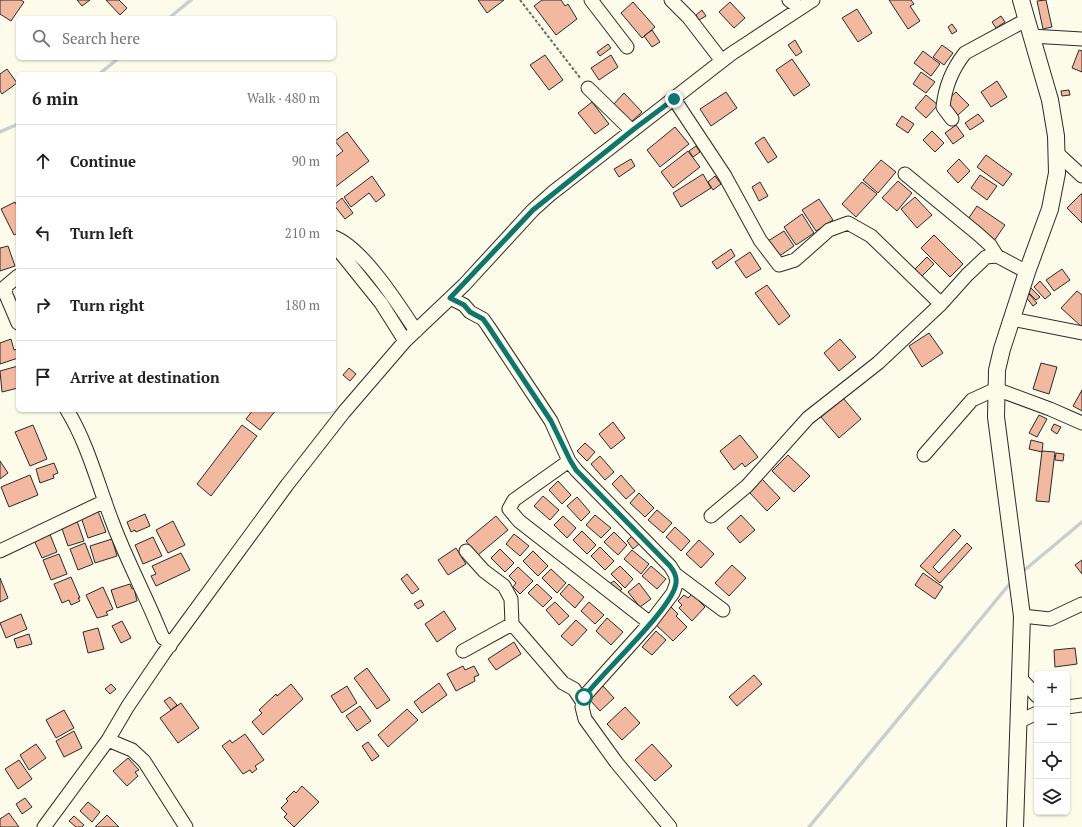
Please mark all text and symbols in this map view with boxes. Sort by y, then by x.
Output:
search box [16,16,336,60]
icon: search [30,27,52,49]
text: Search here [62,28,140,48]
text: 6 min [32,87,79,110]
text: Walk · 480 m [247,89,320,107]
route end [665,90,683,108]
icon: ahead [32,150,54,172]
text: Continue [70,151,136,171]
text: 90 m [292,152,320,170]
icon: left [32,222,54,244]
text: Turn left [70,223,134,243]
text: 210 m [285,224,320,242]
icon: right [32,294,54,316]
text: Turn right [70,295,145,315]
text: 180 m [285,296,320,314]
icon: arrive [32,366,54,388]
text: Arrive at destination [70,367,220,387]
map controls [1034,671,1070,815]
button: + [1034,671,1070,707]
route start [575,688,593,706]
button: − [1034,707,1070,743]
button: locate [1034,743,1070,779]
button: layers [1034,779,1070,815]

